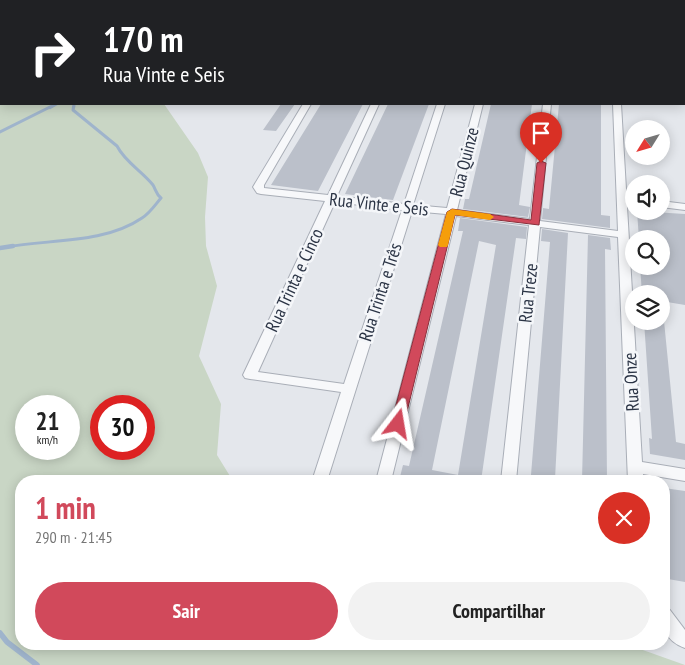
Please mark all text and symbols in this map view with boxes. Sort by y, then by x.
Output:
text: 170 m [103,16,184,62]
icon: right [20,20,85,85]
text: Rua Vinte e Seis [103,60,225,88]
pin [520,112,562,163]
icon: arrive [527,119,555,147]
north arrow [625,120,670,165]
map controls [625,120,670,330]
street label: Rua Quinze [444,125,484,199]
button: sound [625,175,670,220]
street label: Rua Vinte e Seis [328,187,430,221]
street label: Rua Trinta e Cinco [260,224,328,335]
button: search [625,230,670,275]
street label: Rua Trinta e Três [353,240,407,344]
street label: Rua Treze [513,262,543,324]
button: layers [625,285,670,330]
street label: Rua Onze [618,352,644,412]
speed limit sign: 30 [90,395,155,460]
position arrow [371,397,423,449]
text: 21 [36,405,59,437]
text: km/h [37,432,58,447]
text: 1 min [35,488,96,527]
button: close [598,492,650,544]
text: 290 m · 21:45 [35,527,113,547]
button: Sair [35,582,338,640]
button: Compartilhar [348,582,650,640]

